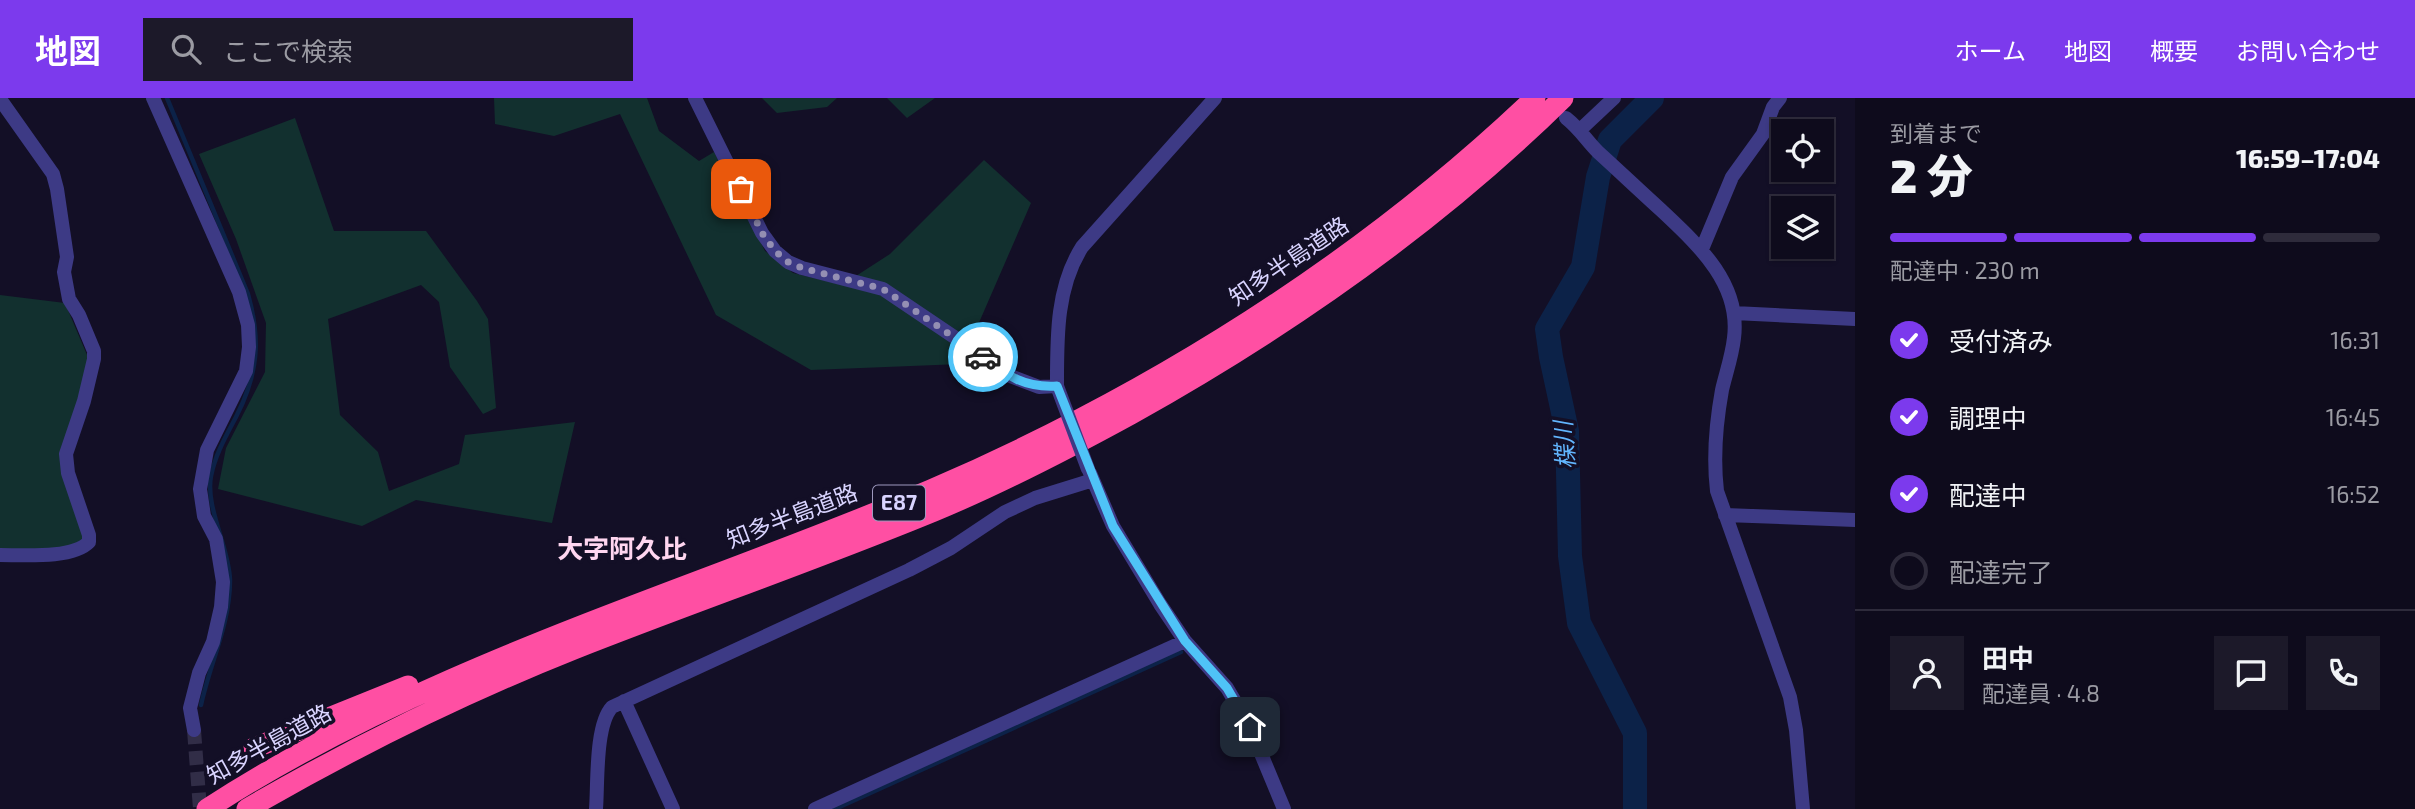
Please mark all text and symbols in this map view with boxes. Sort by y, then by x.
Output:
search box [143,18,633,81]
text: 地図 [35,30,101,70]
icon: search [167,30,205,68]
text: ここで検索 [223,35,353,66]
text: ホーム [1955,36,2026,65]
text: 地図 [2064,36,2112,65]
text: 概要 [2150,36,2198,65]
text: お問い合わせ [2236,36,2380,65]
map controls [1771,119,1834,259]
button: locate [1771,119,1834,182]
text: 到着まで [1890,119,1982,147]
text: 16:59–17:04 [2236,142,2380,173]
text: 2 分 [1890,147,1973,202]
pin [711,159,771,219]
icon: bag [722,170,760,208]
button: layers [1771,196,1834,259]
street label: 知多半島道路 [1223,210,1353,310]
text: 配達中 · 230 m [1890,256,2040,284]
icon: check [1890,321,1928,359]
courier [948,322,1018,392]
text: 受付済み [1949,325,2053,356]
text: 16:31 [2330,326,2380,354]
icon: car [964,338,1002,376]
icon: check [1890,398,1928,436]
text: 調理中 [1949,402,2027,433]
text: 16:45 [2326,403,2380,431]
water label: 楪川 [1547,417,1580,470]
icon: check [1890,475,1928,513]
street label: 知多半島道路 [722,477,861,553]
text: 配達中 [1949,479,2027,510]
text: 16:52 [2327,480,2380,508]
road number: E87 [873,486,925,520]
district label: 大字阿久比 [557,532,687,563]
text: 配達完了 [1949,556,2053,587]
button: person [1890,636,1964,710]
button: chat [2214,636,2288,710]
button: phone [2306,636,2380,710]
text: 田中 [1982,642,2034,673]
text: 配達員 · 4.8 [1982,679,2100,707]
street label: 知多半島道路 [201,697,336,789]
pin [1220,697,1280,757]
icon: home [1231,708,1269,746]

